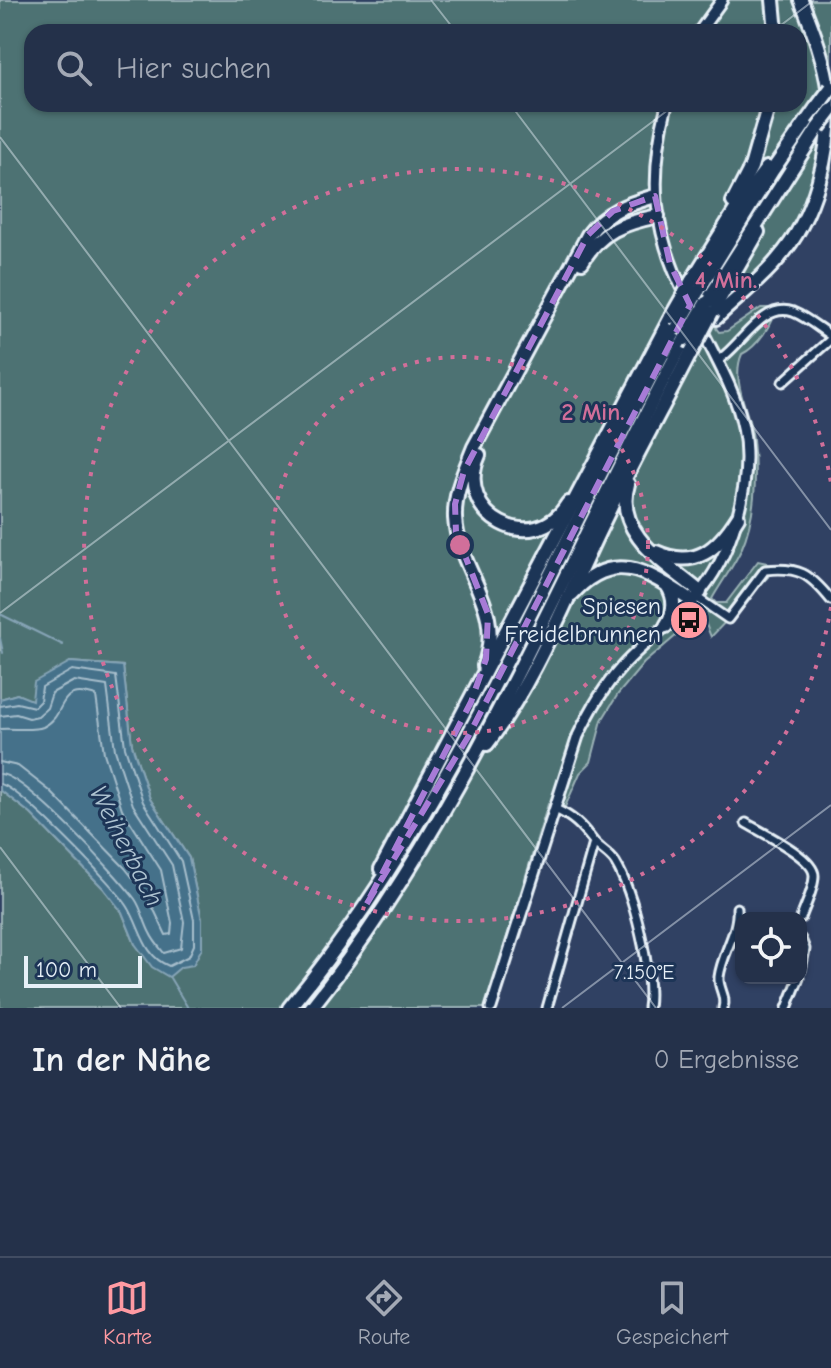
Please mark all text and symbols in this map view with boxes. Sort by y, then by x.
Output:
search box [24,24,807,112]
icon: search [52,46,96,90]
text: Hier suchen [116,51,271,86]
text: 4 Min. [695,266,757,294]
text: 2 Min. [561,398,625,426]
centre of rings [446,531,474,559]
place label: Spiesen Freidelbrunnen [504,592,661,648]
bus stop icon: Spiesen Freidelbrunnen [668,599,710,641]
water label: Weiherbach [83,780,169,912]
map controls [735,912,807,984]
button: locate [735,912,807,984]
scale bar [24,952,142,988]
text: 100 m [36,957,97,983]
text: 7.150°E [614,961,674,984]
text: In der Nähe [32,1040,211,1080]
text: 0 Ergebnisse [654,1045,799,1075]
tab: Karte [103,1276,152,1350]
tab: Route [358,1276,410,1350]
tab: Gespeichert [616,1276,728,1350]

